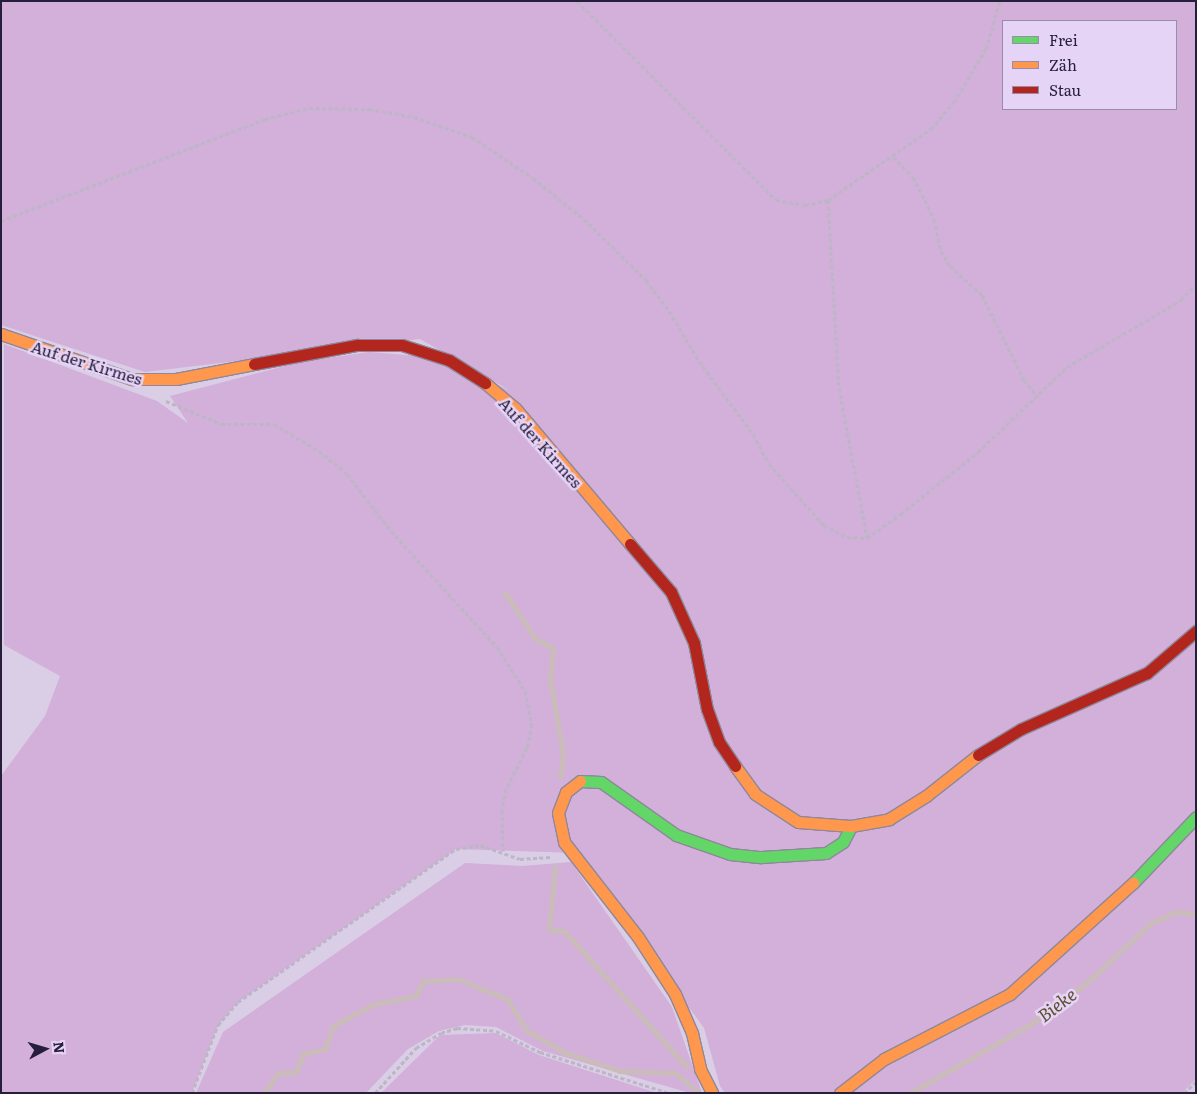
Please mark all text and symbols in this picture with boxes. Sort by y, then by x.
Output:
legend [1002,20,1177,110]
text: Frei [1049,28,1078,51]
text: Zäh [1049,53,1077,76]
text: Stau [1049,78,1081,101]
street label: Auf der Kirmes [29,336,145,388]
street label: Auf der Kirmes [495,393,587,491]
water label: Bieke [1033,984,1081,1026]
north arrow [20,1024,70,1074]
text: N [49,1041,70,1054]

